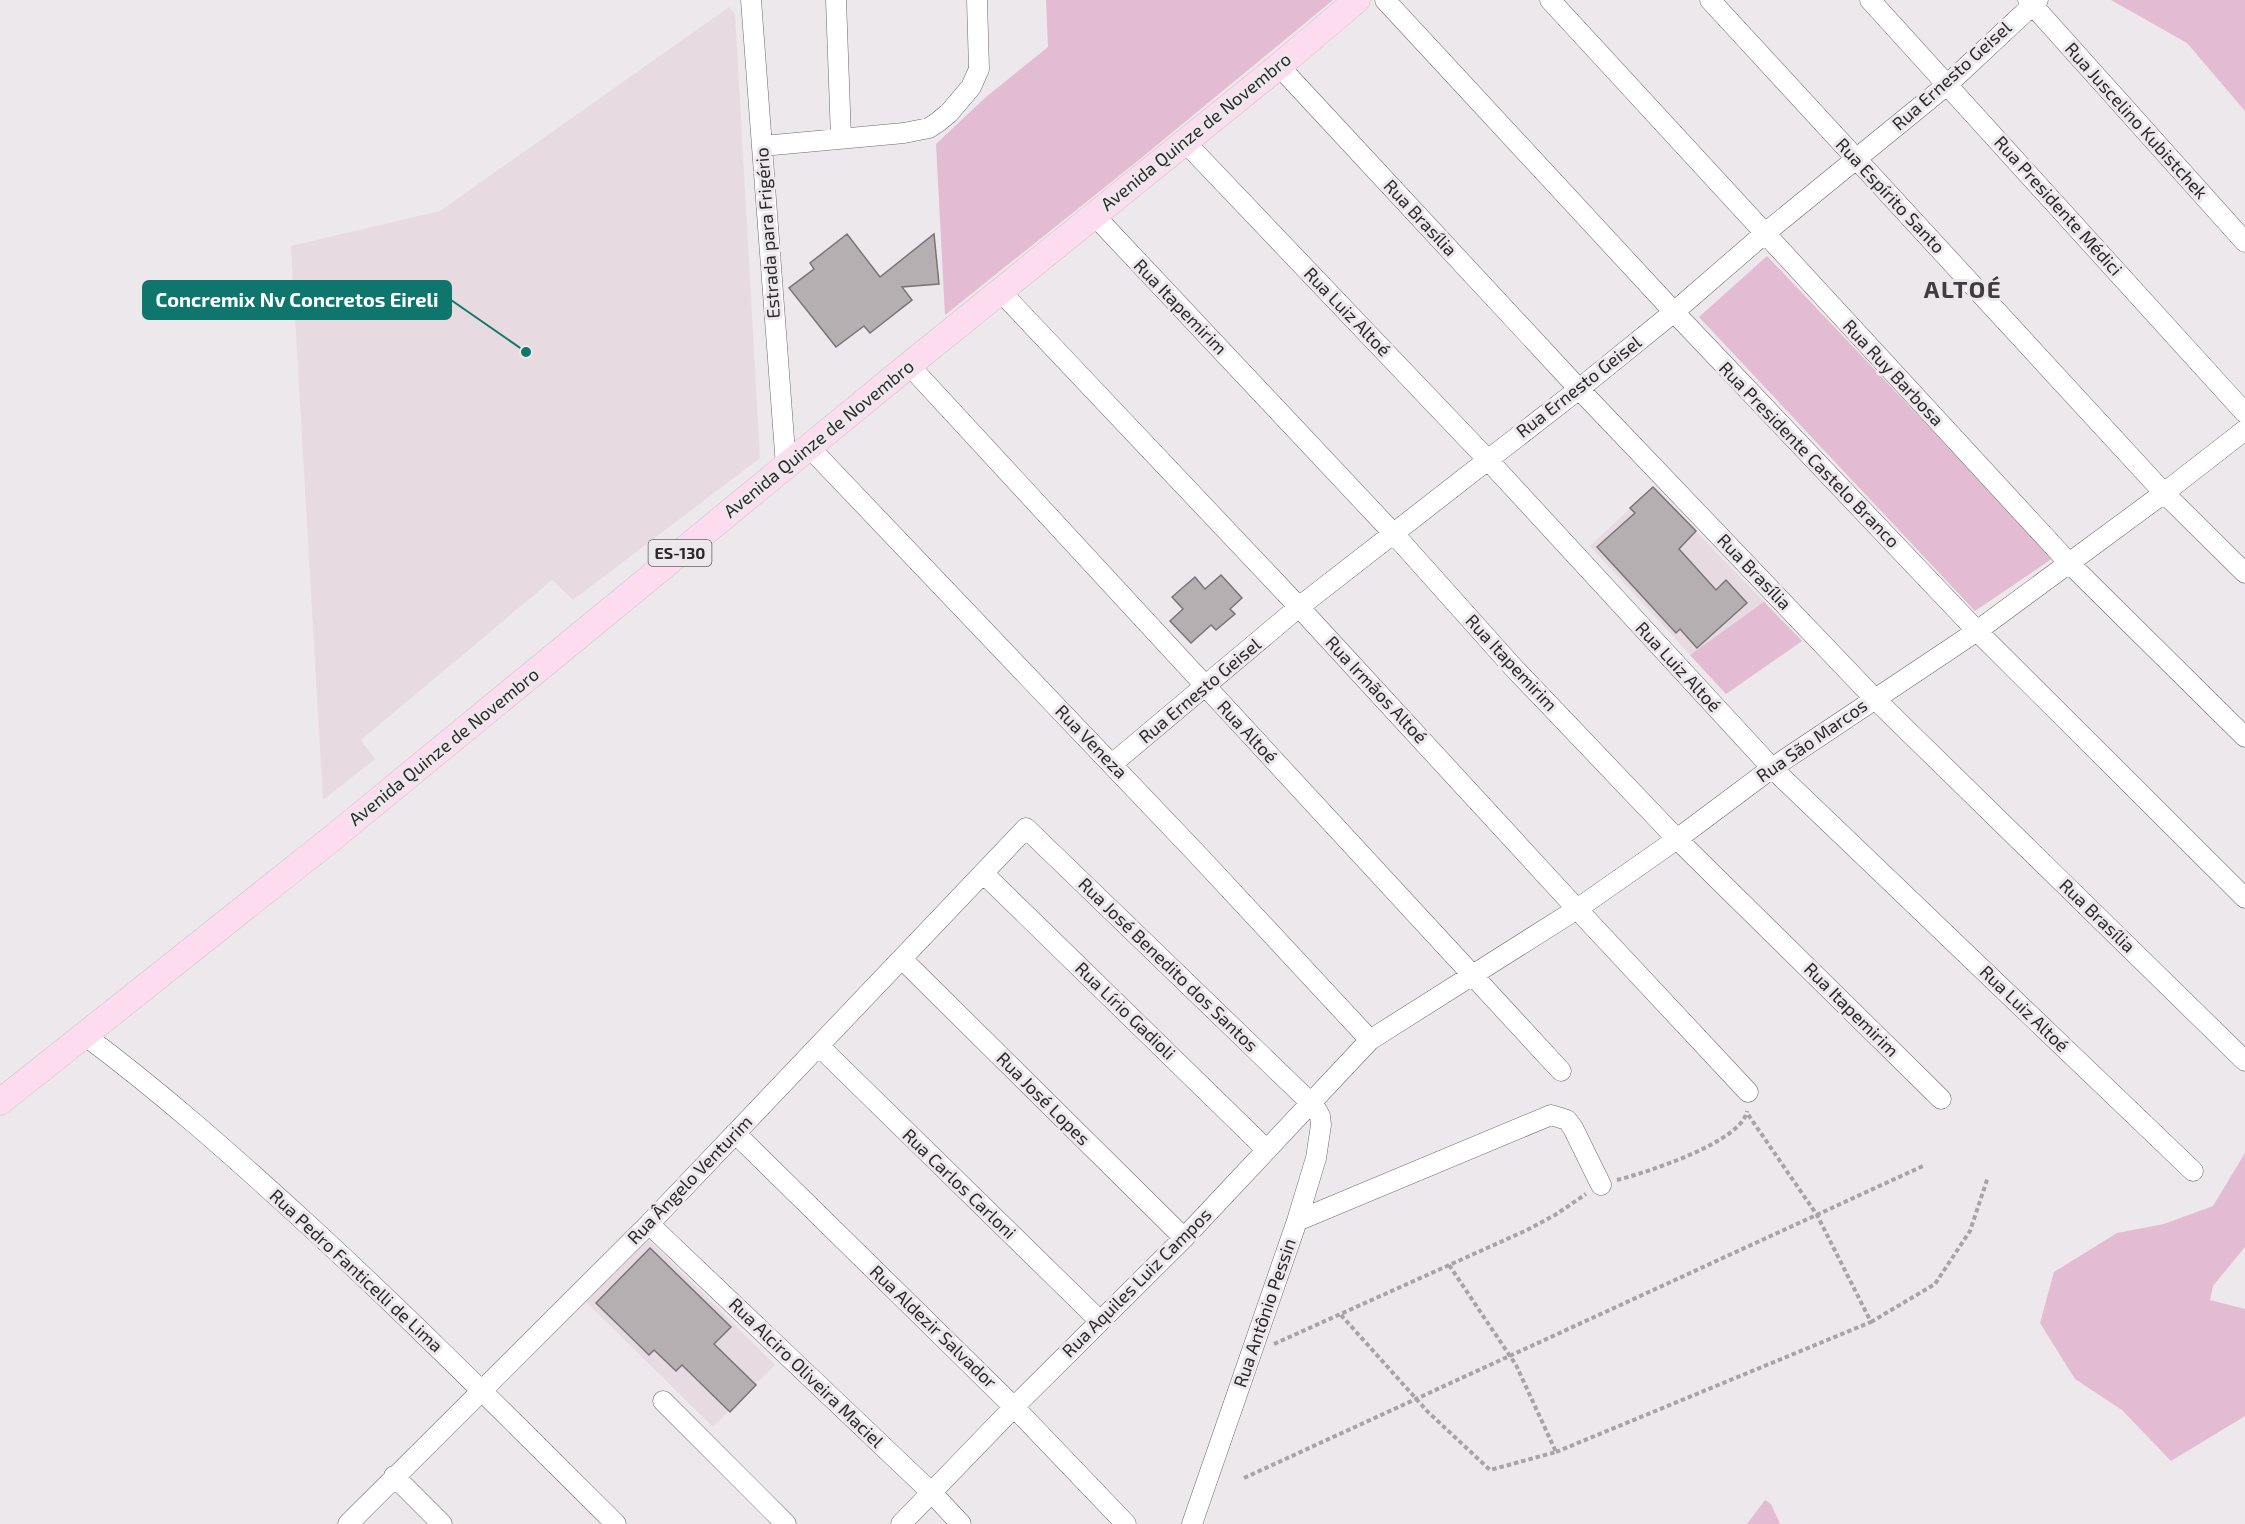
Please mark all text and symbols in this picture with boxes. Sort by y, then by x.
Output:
street label: Rua Ernesto Geisel [1887,16,2016,134]
street label: Rua Juscelino Kubistchek [2061,38,2213,203]
street label: Avenida Quinze de Novembro [1096,48,1295,215]
street label: Rua Presidente Médici [1990,131,2127,280]
street label: Rua Espírito Santo [1832,133,1950,258]
street label: Estrada para Frigério [750,147,784,319]
street label: Rua Brasília [1380,174,1462,260]
street label: Rua Itapemirim [1130,254,1232,359]
street label: Rua Luiz Altoé [1300,262,1396,360]
district label: ALTOÉ [1924,274,2002,303]
callout: Concremix Nv Concretos Eireli [143,281,451,319]
text: Concremix Nv Concretos Eireli [156,287,439,311]
street label: Rua Ruy Barbosa [1839,315,1949,430]
street label: Rua Ernesto Geisel [1512,330,1646,442]
street label: Avenida Quinze de Novembro [719,355,918,522]
street label: Rua Presidente Castelo Branco [1715,357,1905,552]
street label: Rua Brasília [1713,529,1796,614]
road number: ES-130 [648,540,712,566]
street label: Rua Itapemirim [1461,609,1562,715]
street label: Rua Luiz Altoé [1631,617,1726,716]
street label: Rua Irmãos Altoé [1321,631,1432,748]
street label: Rua Ernesto Geisel [1134,632,1265,748]
street label: Avenida Quinze de Novembro [344,663,543,830]
street label: Rua São Marcos [1752,694,1871,787]
street label: Rua Altoé [1213,695,1282,767]
street label: Rua Veneza [1051,700,1132,783]
street label: Rua José Benedito dos Santos [1074,873,1263,1056]
street label: Rua Brasília [2055,874,2140,957]
street label: Rua Lírio Gadioli [1071,957,1180,1064]
street label: Rua Itapemirim [1800,957,1904,1061]
street label: Rua Luiz Altoé [1976,960,2074,1056]
street label: Rua José Lopes [993,1047,1095,1149]
street label: Rua Ângelo Venturim [622,1110,756,1248]
street label: Rua Carlos Carloni [898,1124,1021,1243]
street label: Rua Pedro Fanticelli de Lima [266,1184,448,1356]
street label: Rua Aquiles Luiz Campos [1057,1203,1216,1362]
street label: Rua Antônio Pessin [1228,1235,1300,1390]
street label: Rua Aldezir Salvador [866,1260,1002,1393]
street label: Rua Alciro Oliveira Maciel [725,1293,889,1452]

